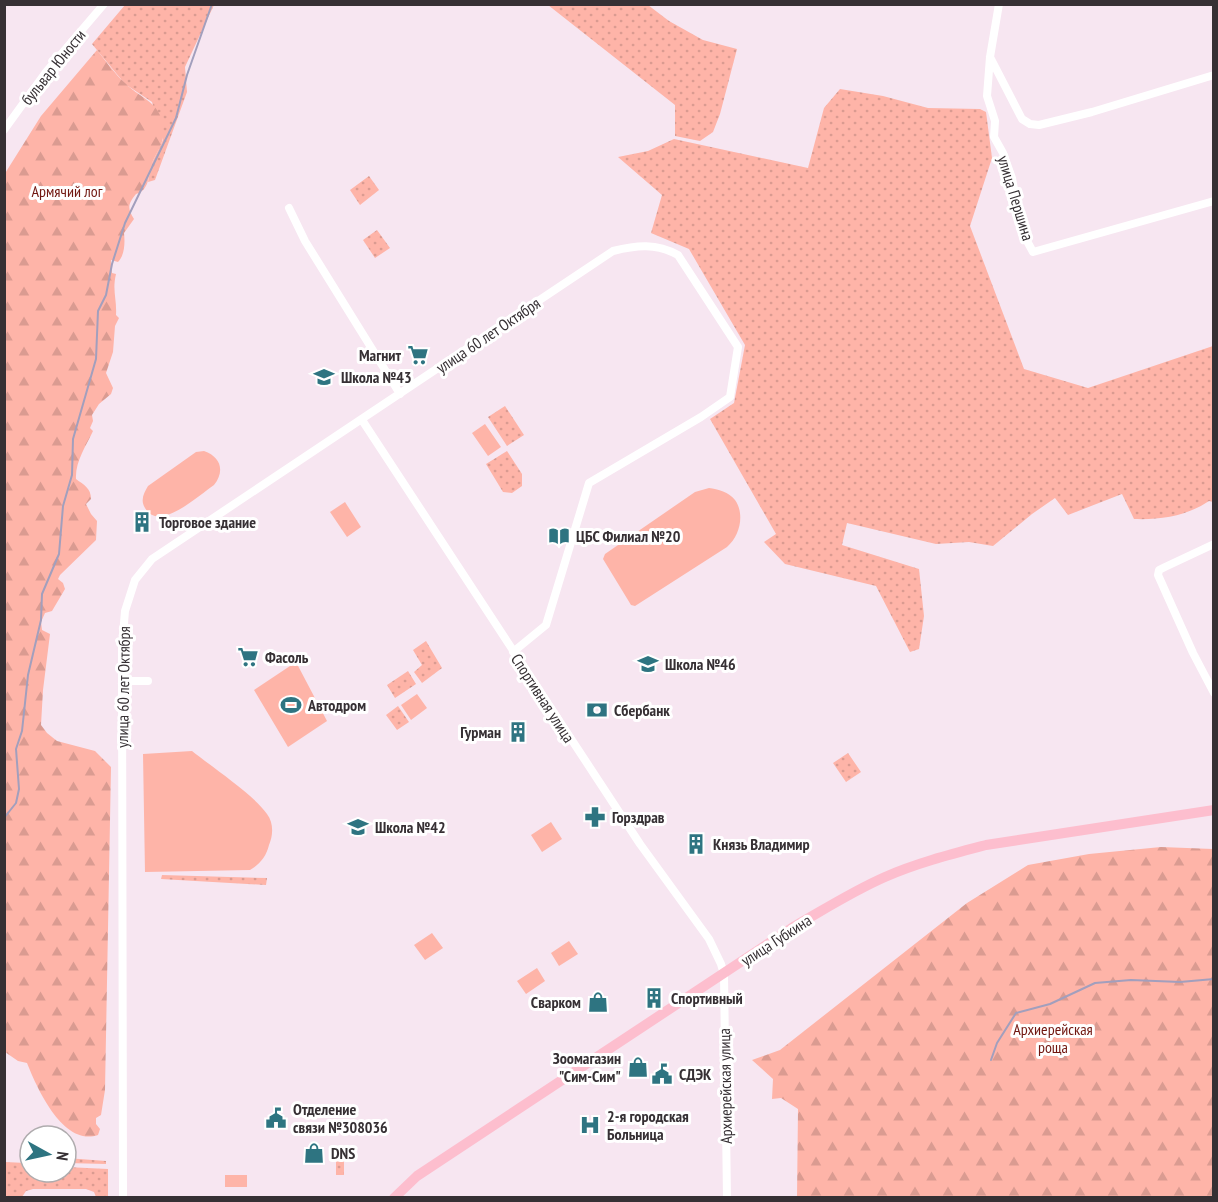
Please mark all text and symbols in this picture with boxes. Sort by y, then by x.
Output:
street label: бульвар Юности [16,25,90,109]
street label: улица Першина [994,153,1038,243]
park label: Армячий лог [31,181,103,201]
street label: улица 60 лет Октября [432,293,544,377]
supermarket icon: Магнит [406,343,430,367]
place label: Магнит [359,345,401,365]
school or university icon: Школа №43 [312,365,336,389]
place label: Школа №43 [341,367,412,387]
building icon: Торговое здание [130,510,154,534]
place label: Торговое здание [159,512,256,532]
library icon: ЦБС Филиал №20 [547,524,571,548]
place label: ЦБС Филиал №20 [576,526,681,546]
street label: улица 60 лет Октября [112,626,134,748]
supermarket icon: Фасоль [236,645,260,669]
place label: Фасоль [265,647,309,667]
street label: Спортивная улица [507,650,579,746]
school or university icon: Школа №46 [636,652,660,676]
place label: Школа №46 [665,654,736,674]
sports icon: Автодром [279,693,303,717]
place label: Автодром [307,695,366,715]
bank icon: Сбербанк [585,698,609,722]
place label: Сбербанк [614,700,670,720]
building icon: Гурман [506,720,530,744]
place label: Гурман [460,722,501,742]
pharmacy icon: Горздрав [583,805,607,829]
place label: Горздрав [612,807,665,827]
school or university icon: Школа №42 [346,815,370,839]
place label: Школа №42 [375,817,446,837]
building icon: Князь Владимир [684,832,708,856]
place label: Князь Владимир [713,834,810,854]
street label: улица Губкина [737,910,815,970]
building icon: Спортивный [642,986,666,1010]
place label: Спортивный [671,988,743,1008]
shop icon: Сварком [586,990,610,1014]
place label: Сварком [531,992,581,1012]
park label: Архиерейская роща [1013,1019,1093,1057]
street label: Архиерейская улица [714,1028,736,1144]
place label: Зоомагазин "Сим-Сим" [553,1048,621,1086]
shop icon: Зоомагазин "Сим-Сим" [626,1055,650,1079]
public building icon: СДЭК [650,1062,674,1086]
place label: СДЭК [679,1064,712,1084]
place label: Отделение связи №308036 [293,1099,388,1137]
public building icon: Отделение связи №308036 [264,1106,288,1130]
place label: 2-я городская Больница [607,1106,689,1144]
hospital icon: 2-я городская Больница [578,1113,602,1137]
north arrow [18,1124,78,1184]
shop icon: DNS [302,1141,326,1165]
place label: DNS [331,1143,355,1163]
text: N [52,1150,73,1162]

